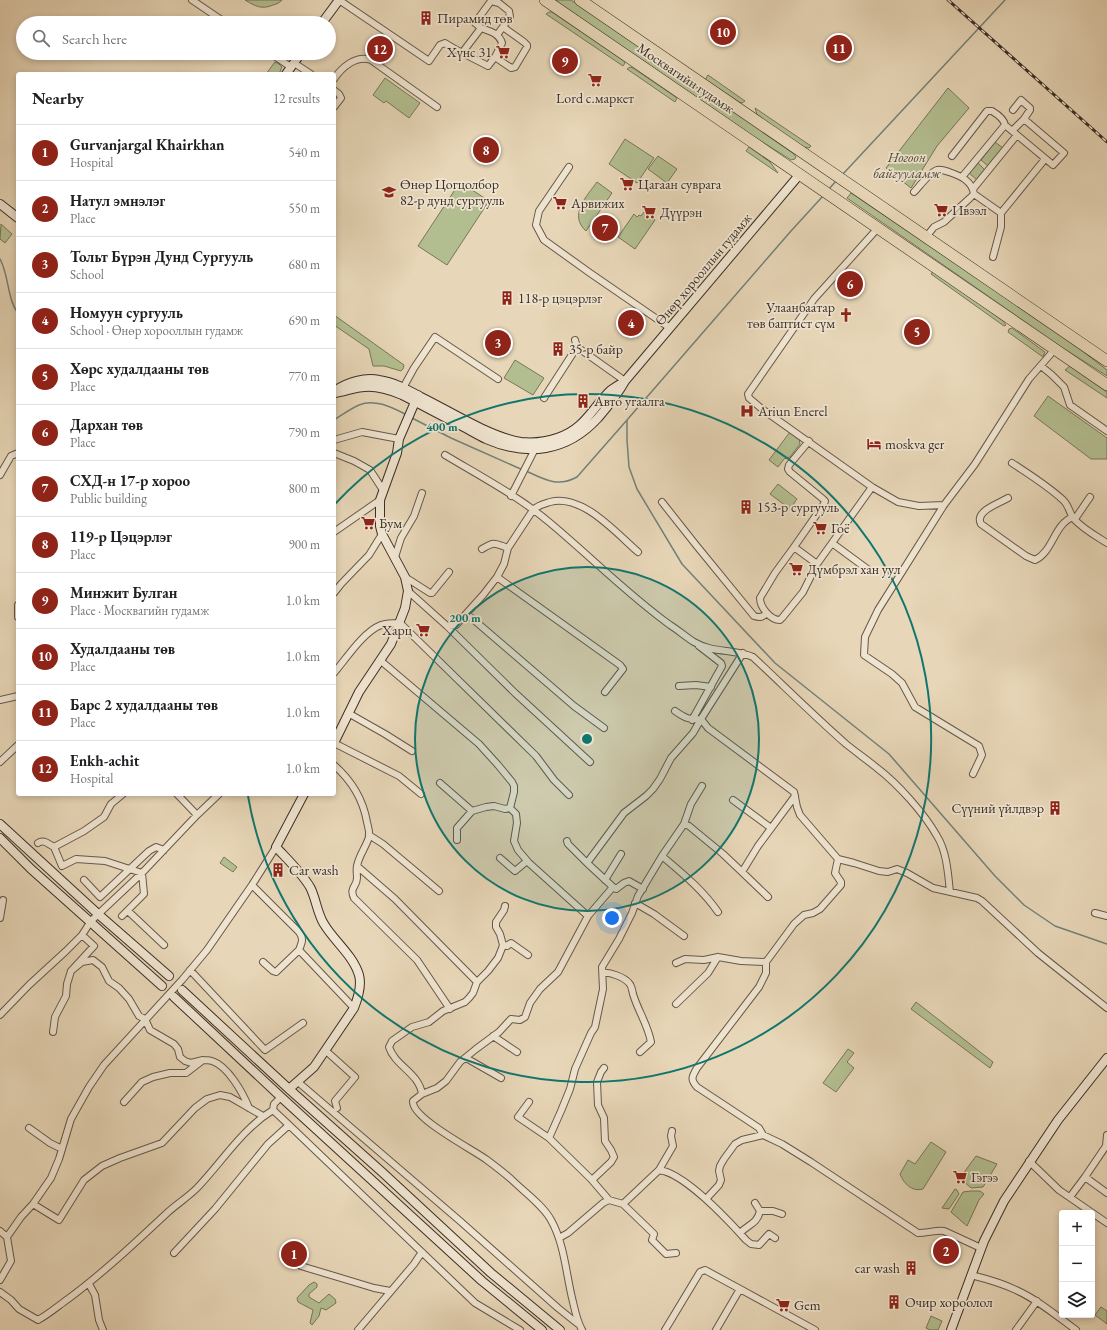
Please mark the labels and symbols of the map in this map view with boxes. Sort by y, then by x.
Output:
place label: Пирамид төв [437,9,513,27]
building icon: Пирамид төв [418,10,434,26]
pin: 10 [710,17,736,47]
pin: 11 [826,33,852,63]
pin: 12 [367,34,393,64]
street label: Москвагийн гудамж [634,39,738,117]
place label: Хүнс 31 [446,43,492,61]
supermarket icon: Хүнс 31 [495,44,511,60]
pin: 9 [552,46,578,76]
supermarket icon: Lord с.маркет [587,72,603,88]
place label: Lord с.маркет [556,89,634,107]
pin: 8 [473,135,499,165]
park label: Ногоон байгууламж [873,148,941,182]
place label: Өнөр Цогцолбор 82-р дунд сургууль [400,175,505,209]
place label: Цагаан суврага [638,175,722,193]
supermarket icon: Цагаан суврага [619,176,635,192]
school or university icon: Өнөр Цогцолбор 82-р дунд сургууль [381,184,397,200]
place label: Арвижих [570,194,625,212]
supermarket icon: Арвижих [552,195,568,211]
place label: Ивээл [952,201,987,219]
supermarket icon: Ивээл [933,202,949,218]
place label: Дүүрэн [660,203,702,221]
supermarket icon: Дүүрэн [641,204,657,220]
street label: Өнөр хорооллын гудамж [651,209,756,329]
pin: 7 [592,213,618,243]
pin: 6 [837,269,863,299]
place label: 118-р цэцэрлэг [518,289,602,307]
building icon: 118-р цэцэрлэг [499,290,515,306]
place label: Улаанбаатар төв баптист сүм [747,298,835,332]
church icon: Улаанбаатар төв баптист сүм [838,307,854,323]
pin: 4 [618,308,644,338]
pin: 5 [904,317,930,347]
pin: 3 [485,328,511,358]
place label: 35-р байр [569,340,623,358]
building icon: 35-р байр [550,341,566,357]
place label: Авто угаалга [593,392,665,410]
building icon: Авто угаалга [575,393,591,409]
place label: Ariun Enerel [757,402,828,420]
hospital icon: Ariun Enerel [739,403,755,419]
text: 400 m [426,419,458,435]
place label: moskva ger [885,435,945,453]
hotel icon: moskva ger [866,436,882,452]
place label: 153-р сургууль [757,498,839,516]
building icon: 153-р сургууль [738,499,754,515]
place label: Бум [379,514,402,532]
supermarket icon: Бум [360,515,376,531]
place label: Гоё [831,519,850,537]
supermarket icon: Гоё [812,520,828,536]
place label: Дүмбрэл хан уул [807,560,901,578]
supermarket icon: Дүмбрэл хан уул [788,561,804,577]
text: 200 m [449,610,481,626]
place label: Харц [381,621,413,639]
supermarket icon: Харц [415,622,431,638]
centre of rings [580,732,594,746]
place label: Сүүний үйлдвэр [951,799,1044,817]
building icon: Сүүний үйлдвэр [1047,800,1063,816]
place label: Car wash [289,861,339,879]
building icon: Car wash [270,862,286,878]
your location [602,908,622,928]
place label: Гэгээ [971,1168,998,1186]
supermarket icon: Гэгээ [952,1169,968,1185]
pin: 2 [933,1236,959,1266]
pin: 1 [281,1239,307,1269]
place label: car wash [855,1259,900,1277]
building icon: car wash [903,1260,919,1276]
place label: Очир хороолол [905,1293,993,1311]
building icon: Очир хороолол [886,1294,902,1310]
place label: Gem [794,1296,821,1314]
supermarket icon: Gem [775,1297,791,1313]

